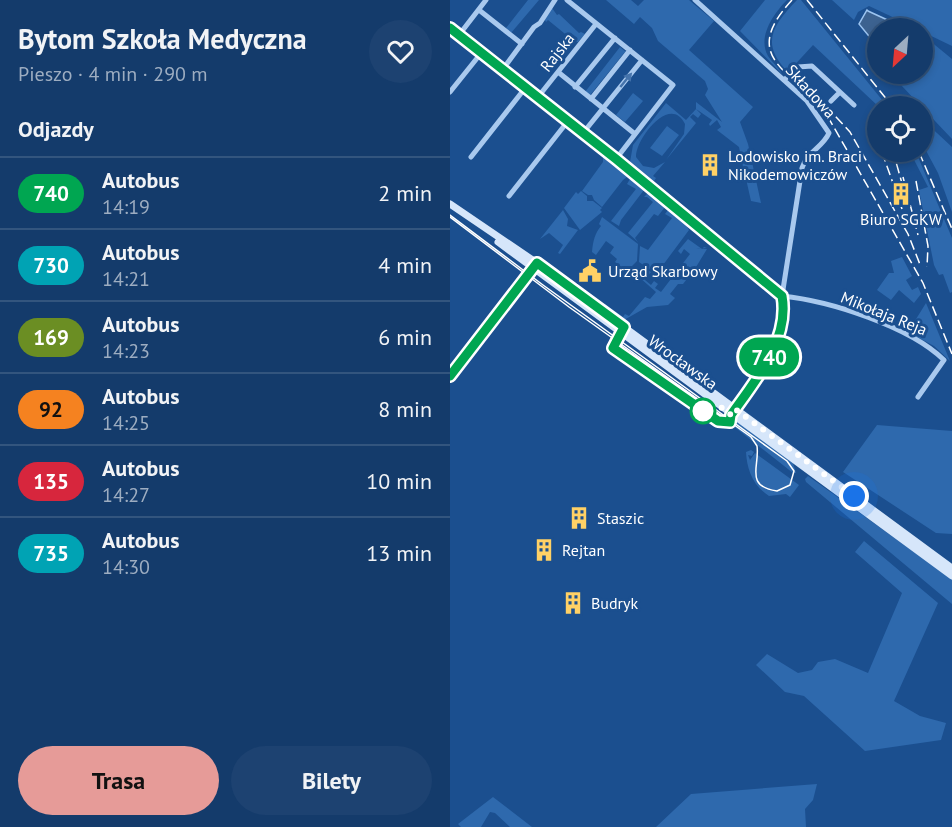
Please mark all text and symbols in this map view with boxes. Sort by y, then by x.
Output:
north arrow [867,18,933,84]
map controls [867,18,933,162]
text: Bytom Szkoła Medyczna [18,20,307,57]
button: heart [369,20,432,83]
street label: Rajska [536,29,578,75]
street label: Składowa [782,60,840,122]
text: Pieszo · 4 min · 290 m [18,61,208,87]
one-way arrow [619,72,632,88]
button: locate [867,96,933,162]
text: Odjazdy [18,115,94,143]
place label: Lodowisko im. Braci Nikodemowiczów [728,146,862,184]
building icon: Lodowisko im. Braci Nikodemowiczów [697,152,723,178]
text: Autobus [102,166,179,194]
text: 2 min [378,179,432,207]
text: 740 [33,180,69,207]
building icon: Biuro SGKW [888,181,914,207]
text: 14:19 [102,194,150,220]
place label: Biuro SGKW [860,209,943,229]
text: Autobus [102,238,179,266]
text: 4 min [378,251,432,279]
text: 730 [33,252,69,279]
public building icon: Urząd Skarbowy [577,258,603,284]
place label: Urząd Skarbowy [608,261,718,281]
text: 14:21 [102,266,150,292]
street label: Mikołaja Reja [838,287,930,339]
text: Autobus [102,310,179,338]
text: 6 min [378,323,432,351]
text: 169 [33,324,69,351]
street label: Wrocławska [645,330,721,394]
text: 14:23 [102,338,150,364]
line badge: 740 [734,338,804,376]
text: 740 [751,344,787,371]
text: Autobus [102,382,179,410]
text: 8 min [378,395,432,423]
text: 92 [39,396,63,423]
unlabelled marker [690,398,716,424]
text: 14:25 [102,410,150,436]
text: Autobus [102,454,179,482]
text: 10 min [366,467,432,495]
text: 135 [33,468,69,495]
your location [839,481,869,511]
text: 14:27 [102,482,150,508]
building icon: Staszic [566,505,592,531]
place label: Staszic [597,508,644,528]
text: Autobus [102,526,179,554]
building icon: Rejtan [531,537,557,563]
text: 13 min [366,539,432,567]
text: 735 [33,540,69,567]
place label: Rejtan [562,540,605,560]
text: 14:30 [102,554,150,580]
building icon: Budryk [560,590,586,616]
place label: Budryk [591,593,638,613]
button: Trasa [18,746,219,815]
button: Bilety [231,746,432,815]

